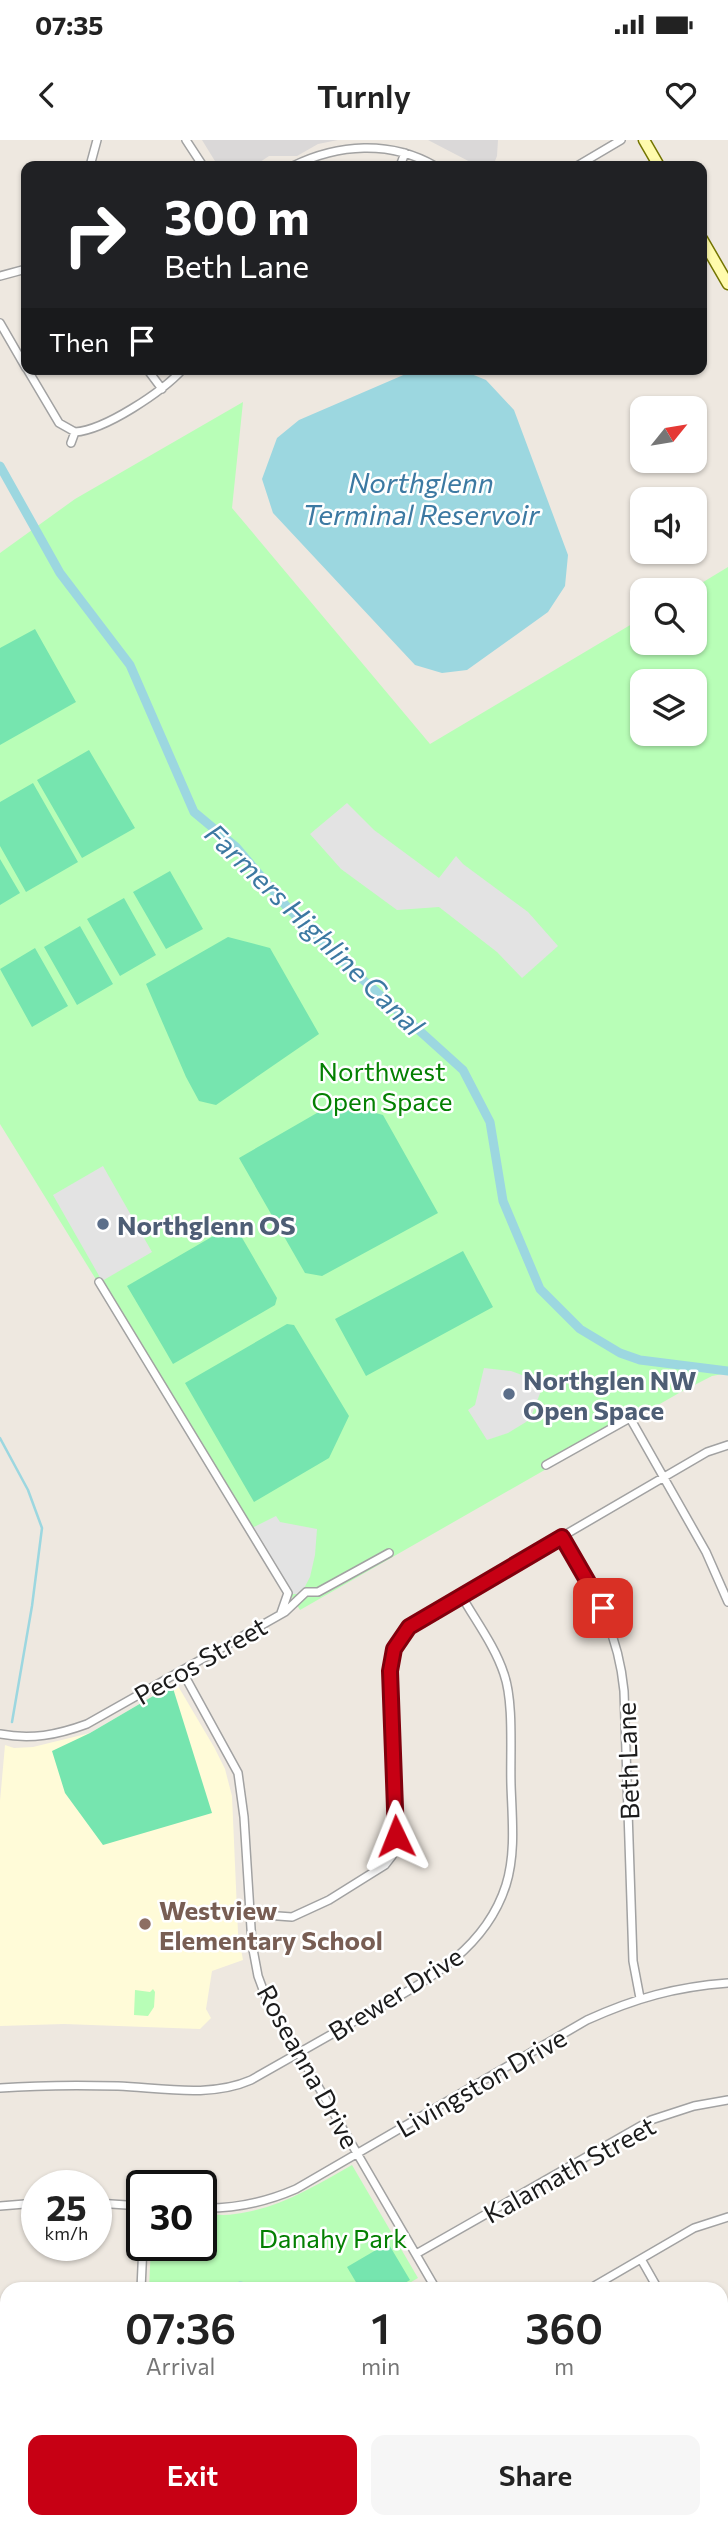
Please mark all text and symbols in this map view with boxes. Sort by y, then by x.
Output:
text: 07:35 [35,9,104,40]
text: Turnly [317,75,411,115]
icon: back [28,76,66,114]
icon: heart [662,76,700,114]
text: 300 m [164,185,310,245]
icon: right [49,189,140,280]
text: Beth Lane [164,245,309,285]
icon: arrive [123,322,161,360]
text: Then [49,326,109,357]
north arrow [630,396,707,472]
map controls [630,396,707,746]
water label: Northglenn Terminal Reservoir [302,465,540,531]
button: sound [630,487,707,564]
button: search [630,578,707,655]
button: layers [630,669,707,746]
water label: Farmers Highline Canal [199,816,432,1043]
park label: Northwest Open Space [311,1055,453,1116]
place label: Northglenn OS [117,1209,296,1240]
marker: Northglenn OS [95,1216,111,1232]
place label: Northglen NW Open Space [523,1364,697,1425]
marker: Northglen NW Open Space [501,1386,517,1402]
pin [573,1578,633,1638]
icon: arrive [584,1589,622,1627]
street label: Pecos Street [128,1610,272,1710]
street label: Beth Lane [609,1702,645,1820]
position arrow [359,1799,433,1873]
place label: Westview Elementary School [159,1894,383,1955]
marker: Westview Elementary School [137,1916,153,1932]
street label: Brewer Drive [322,1939,468,2047]
street label: Roseanna Drive [251,1979,367,2153]
street label: Livingston Drive [391,2021,571,2143]
street label: Kalamath Street [478,2109,660,2229]
speed limit sign: 30 [126,2170,217,2261]
text: 25 [46,2185,87,2228]
text: km/h [45,2222,88,2244]
park label: Danahy Park [259,2222,407,2253]
text: 07:36 [125,2301,236,2353]
text: 1 [371,2301,390,2353]
text: 360 [525,2301,603,2353]
text: Arrival [146,2352,215,2380]
text: min [361,2352,400,2380]
text: m [554,2352,574,2380]
button: Exit [28,2435,357,2515]
button: Share [371,2435,700,2515]

